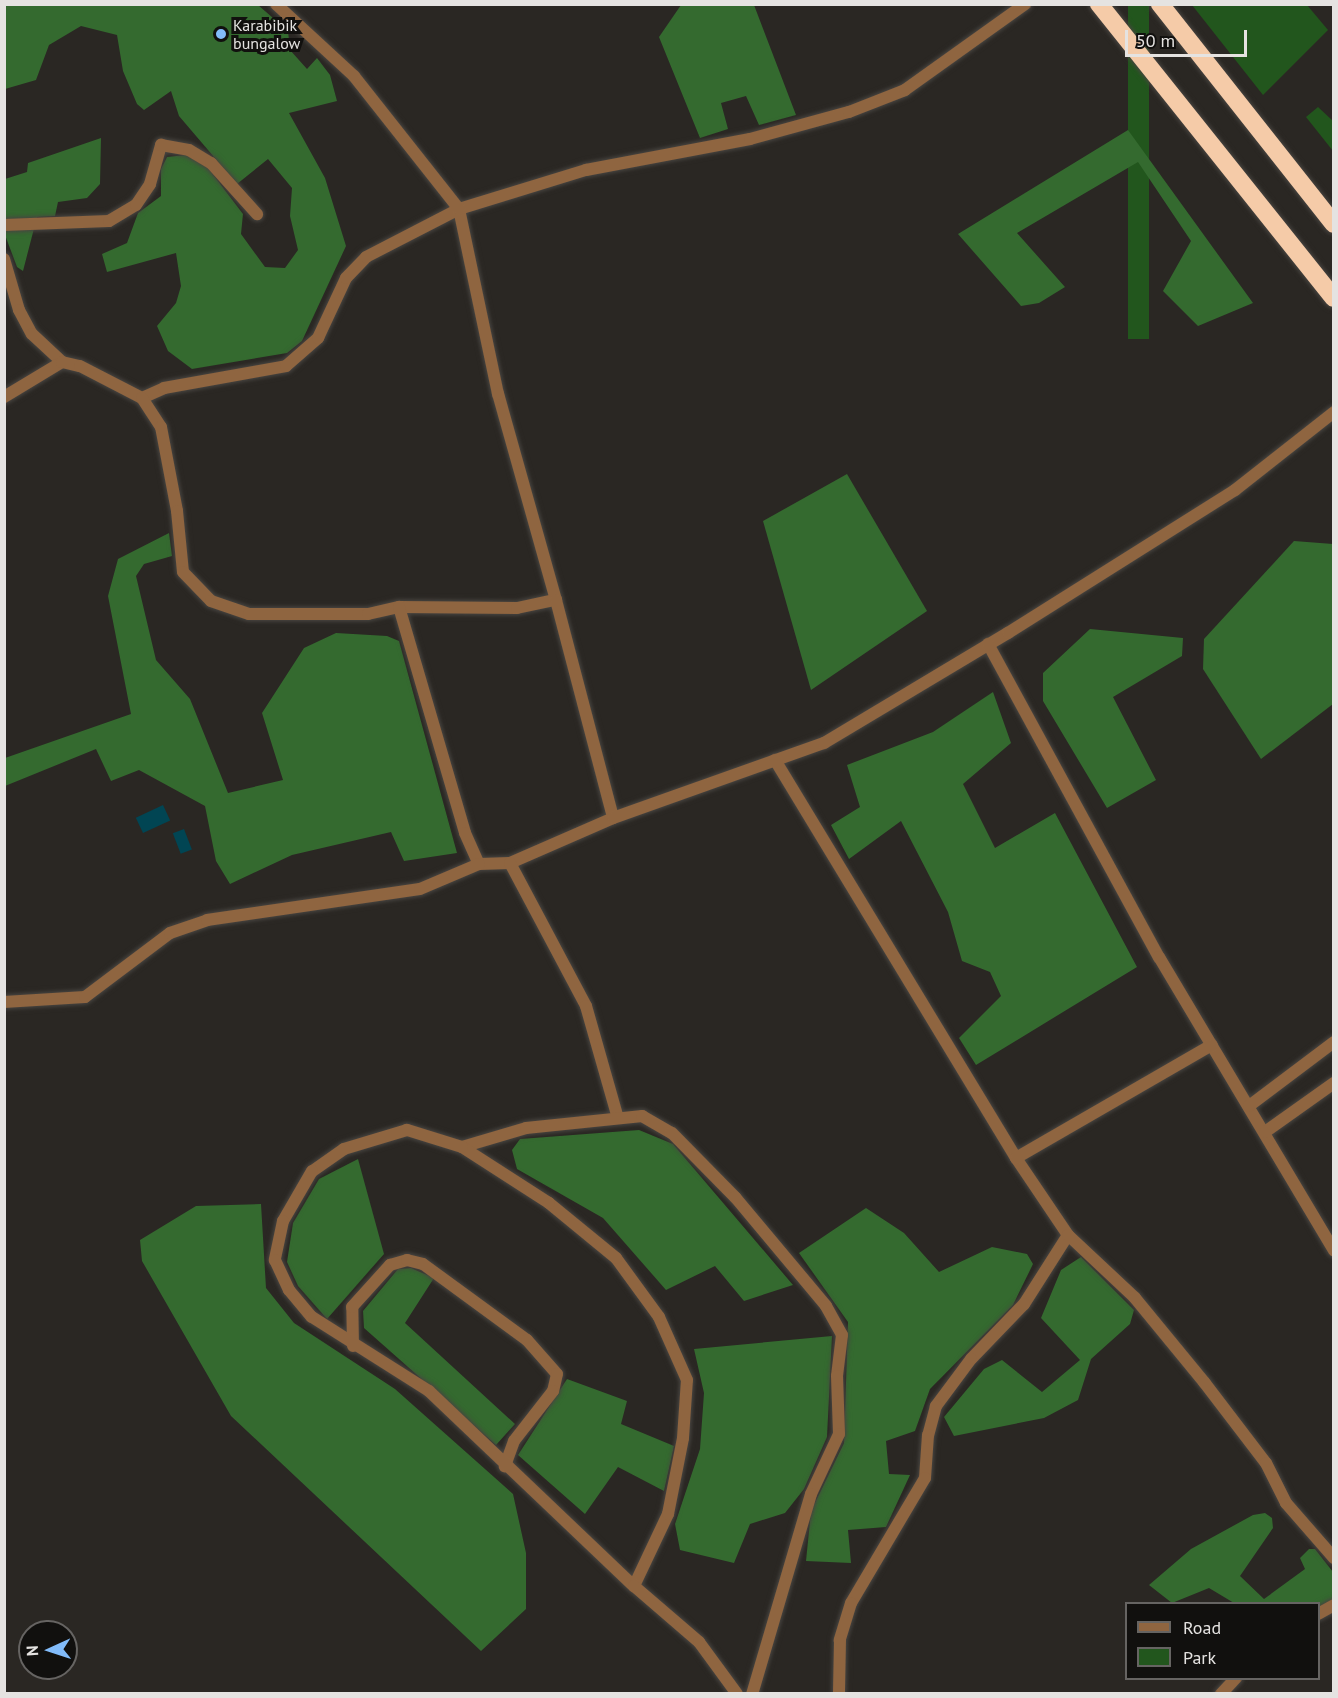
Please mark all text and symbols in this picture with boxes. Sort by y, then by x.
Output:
place label: Karabibik bungalow [233,15,300,53]
scale bar [1128,18,1250,56]
marker: Karabibik bungalow [214,27,228,41]
text: 50 m [1136,29,1175,52]
legend [1125,1602,1320,1680]
text: Road [1183,1616,1221,1639]
north arrow [18,1620,78,1680]
text: N [22,1645,42,1657]
text: Park [1183,1646,1216,1669]

